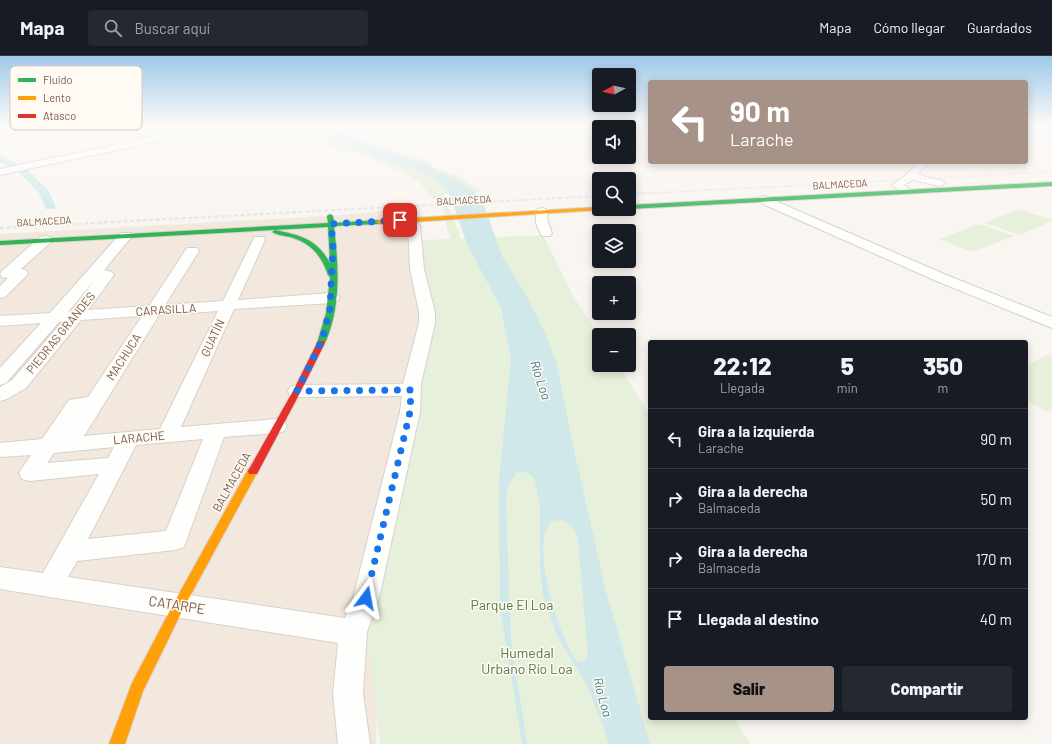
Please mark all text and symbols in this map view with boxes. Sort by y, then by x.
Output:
search box [88,10,368,46]
text: Mapa [20,16,64,39]
icon: search [102,17,124,39]
text: Buscar aquí [134,19,210,37]
text: Mapa [819,19,851,36]
text: Cómo llegar [873,19,945,36]
text: Guardados [967,19,1032,36]
legend [10,66,142,130]
north arrow [592,68,636,112]
map controls [592,68,636,372]
text: Fluido [43,73,72,86]
text: Lento [43,91,71,104]
text: 90 m [730,94,790,128]
icon: left [664,96,716,148]
text: Atasco [43,109,76,122]
button: sound [592,120,636,164]
text: Larache [730,128,794,150]
button: search [592,172,636,216]
street label: BALMACEDA [812,177,868,191]
street label: BALMACEDA [436,193,492,207]
pin [383,203,417,237]
icon: arrive [389,209,411,231]
street label: BALMACEDA [16,214,72,228]
button: layers [592,224,636,268]
button: + [592,276,636,320]
street label: PIEDRAS GRANDES [23,289,97,376]
street label: CARASILLA [135,300,197,318]
street label: GUATÍN [197,317,227,358]
button: − [592,328,636,372]
street label: MACHUCA [103,330,143,383]
text: 22:12 [713,351,772,380]
text: 5 [841,351,854,380]
text: 350 [923,351,963,380]
water label: Río Loa [527,358,555,402]
text: Llegada [720,380,765,396]
text: min [837,380,858,396]
text: m [937,380,948,396]
text: Gira a la izquierda [698,422,814,440]
street label: LARACHE [112,428,165,446]
icon: left [664,428,686,450]
text: 90 m [980,430,1012,448]
text: Larache [698,440,744,456]
street label: BALMACEDA [209,449,253,514]
text: Gira a la derecha [698,482,808,500]
icon: right [664,488,686,510]
text: 50 m [980,490,1012,508]
text: Balmaceda [698,500,761,516]
text: Gira a la derecha [698,542,808,560]
icon: right [664,548,686,570]
text: 170 m [976,550,1012,568]
text: Balmaceda [698,560,761,576]
position arrow [345,577,387,619]
street label: CATARPE [148,592,207,617]
park label: Parque El Loa [470,596,554,613]
icon: arrive [664,608,686,630]
text: Llegada al destino [698,610,819,628]
text: 40 m [980,610,1012,628]
park label: Humedal Urbano Río Loa [481,644,573,677]
button: Salir [664,666,834,712]
button: Compartir [842,666,1012,712]
water label: Río Loa [590,675,616,719]

